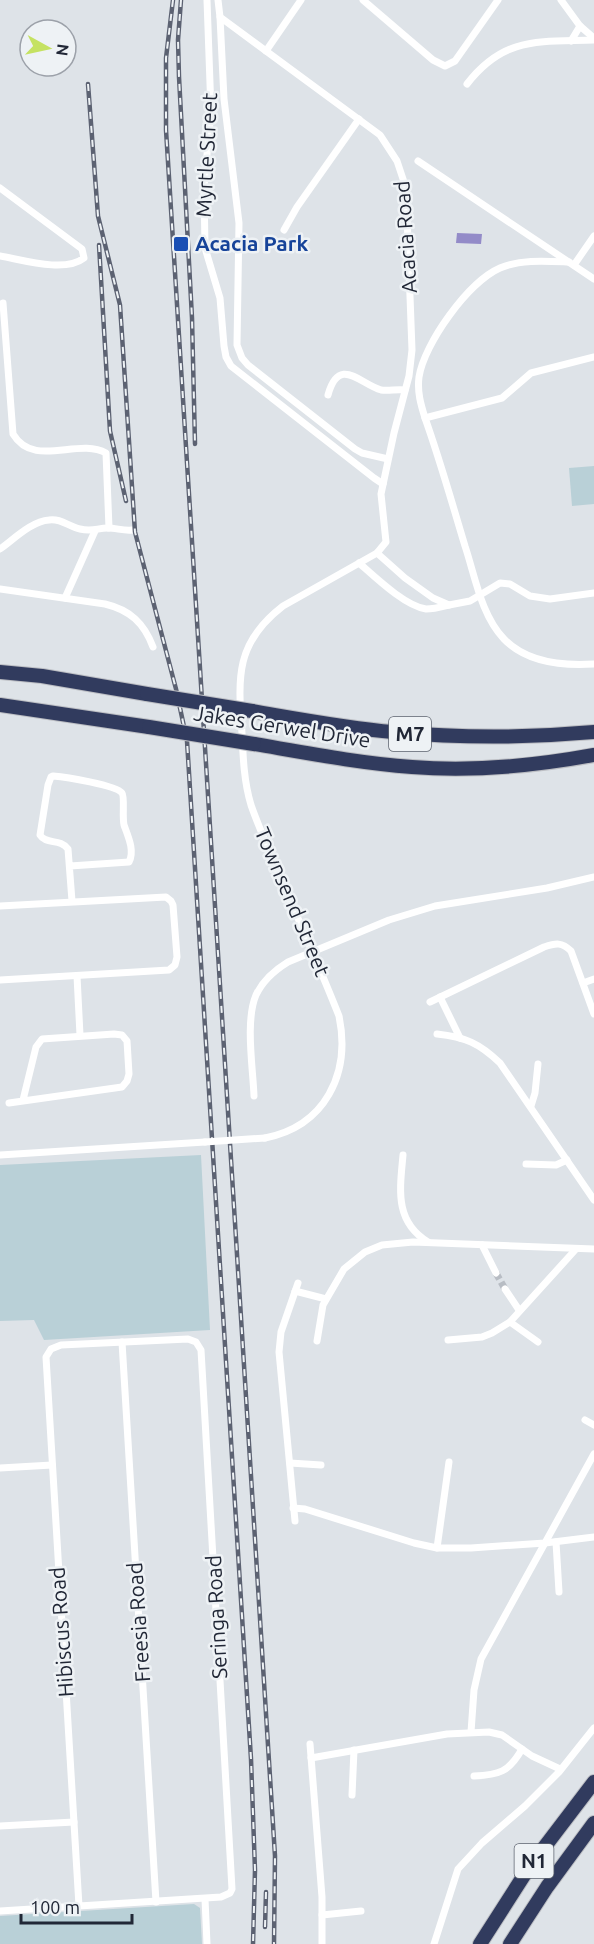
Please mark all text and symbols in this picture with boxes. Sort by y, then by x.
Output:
north arrow [18,18,78,78]
text: N [53,43,73,57]
street label: Myrtle Street [191,92,221,218]
street label: Acacia Road [389,180,421,294]
place label: Acacia Park [195,231,308,255]
marker: Acacia Park [172,235,190,253]
street label: Jakes Gerwel Drive [192,700,372,752]
road number: M7 [389,717,431,751]
street label: Townsend Street [251,823,335,980]
street label: Seringa Road [201,1555,231,1679]
street label: Freesia Road [122,1561,154,1683]
street label: Hibiscus Road [44,1566,78,1698]
road number: N1 [514,1844,554,1878]
scale bar [21,1887,132,1925]
text: 100 m [30,1897,80,1917]

